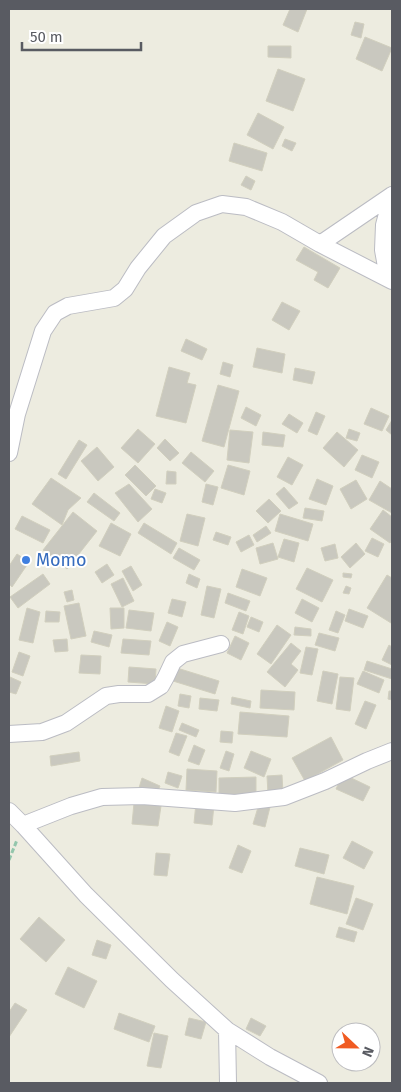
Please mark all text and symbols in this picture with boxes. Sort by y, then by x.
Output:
scale bar [22,20,141,52]
text: 50 m [30,28,63,46]
place label: Momo [36,549,86,571]
marker: Momo [20,554,32,566]
north arrow [331,1022,381,1072]
text: N [358,1044,377,1059]

